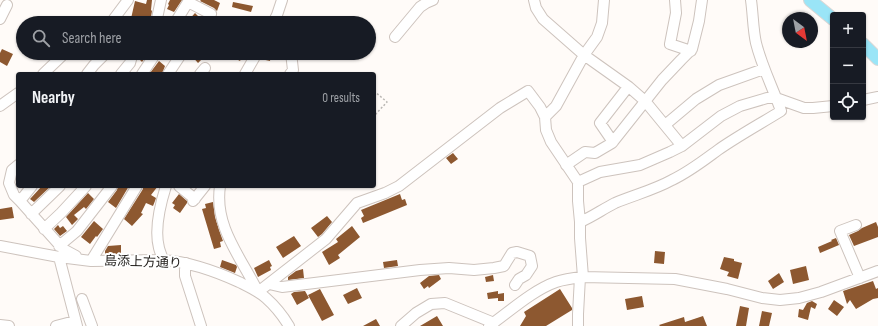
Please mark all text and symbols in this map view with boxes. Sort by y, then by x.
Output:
north arrow [782,12,818,48]
map controls [830,12,866,120]
button: + [830,12,866,48]
search box [16,16,376,60]
icon: search [30,27,52,49]
text: Search here [62,29,122,48]
button: − [830,48,866,84]
button: locate [830,84,866,120]
text: Nearby [32,88,75,108]
text: 0 results [322,90,360,106]
street label: 島添上方通り [104,253,182,271]

